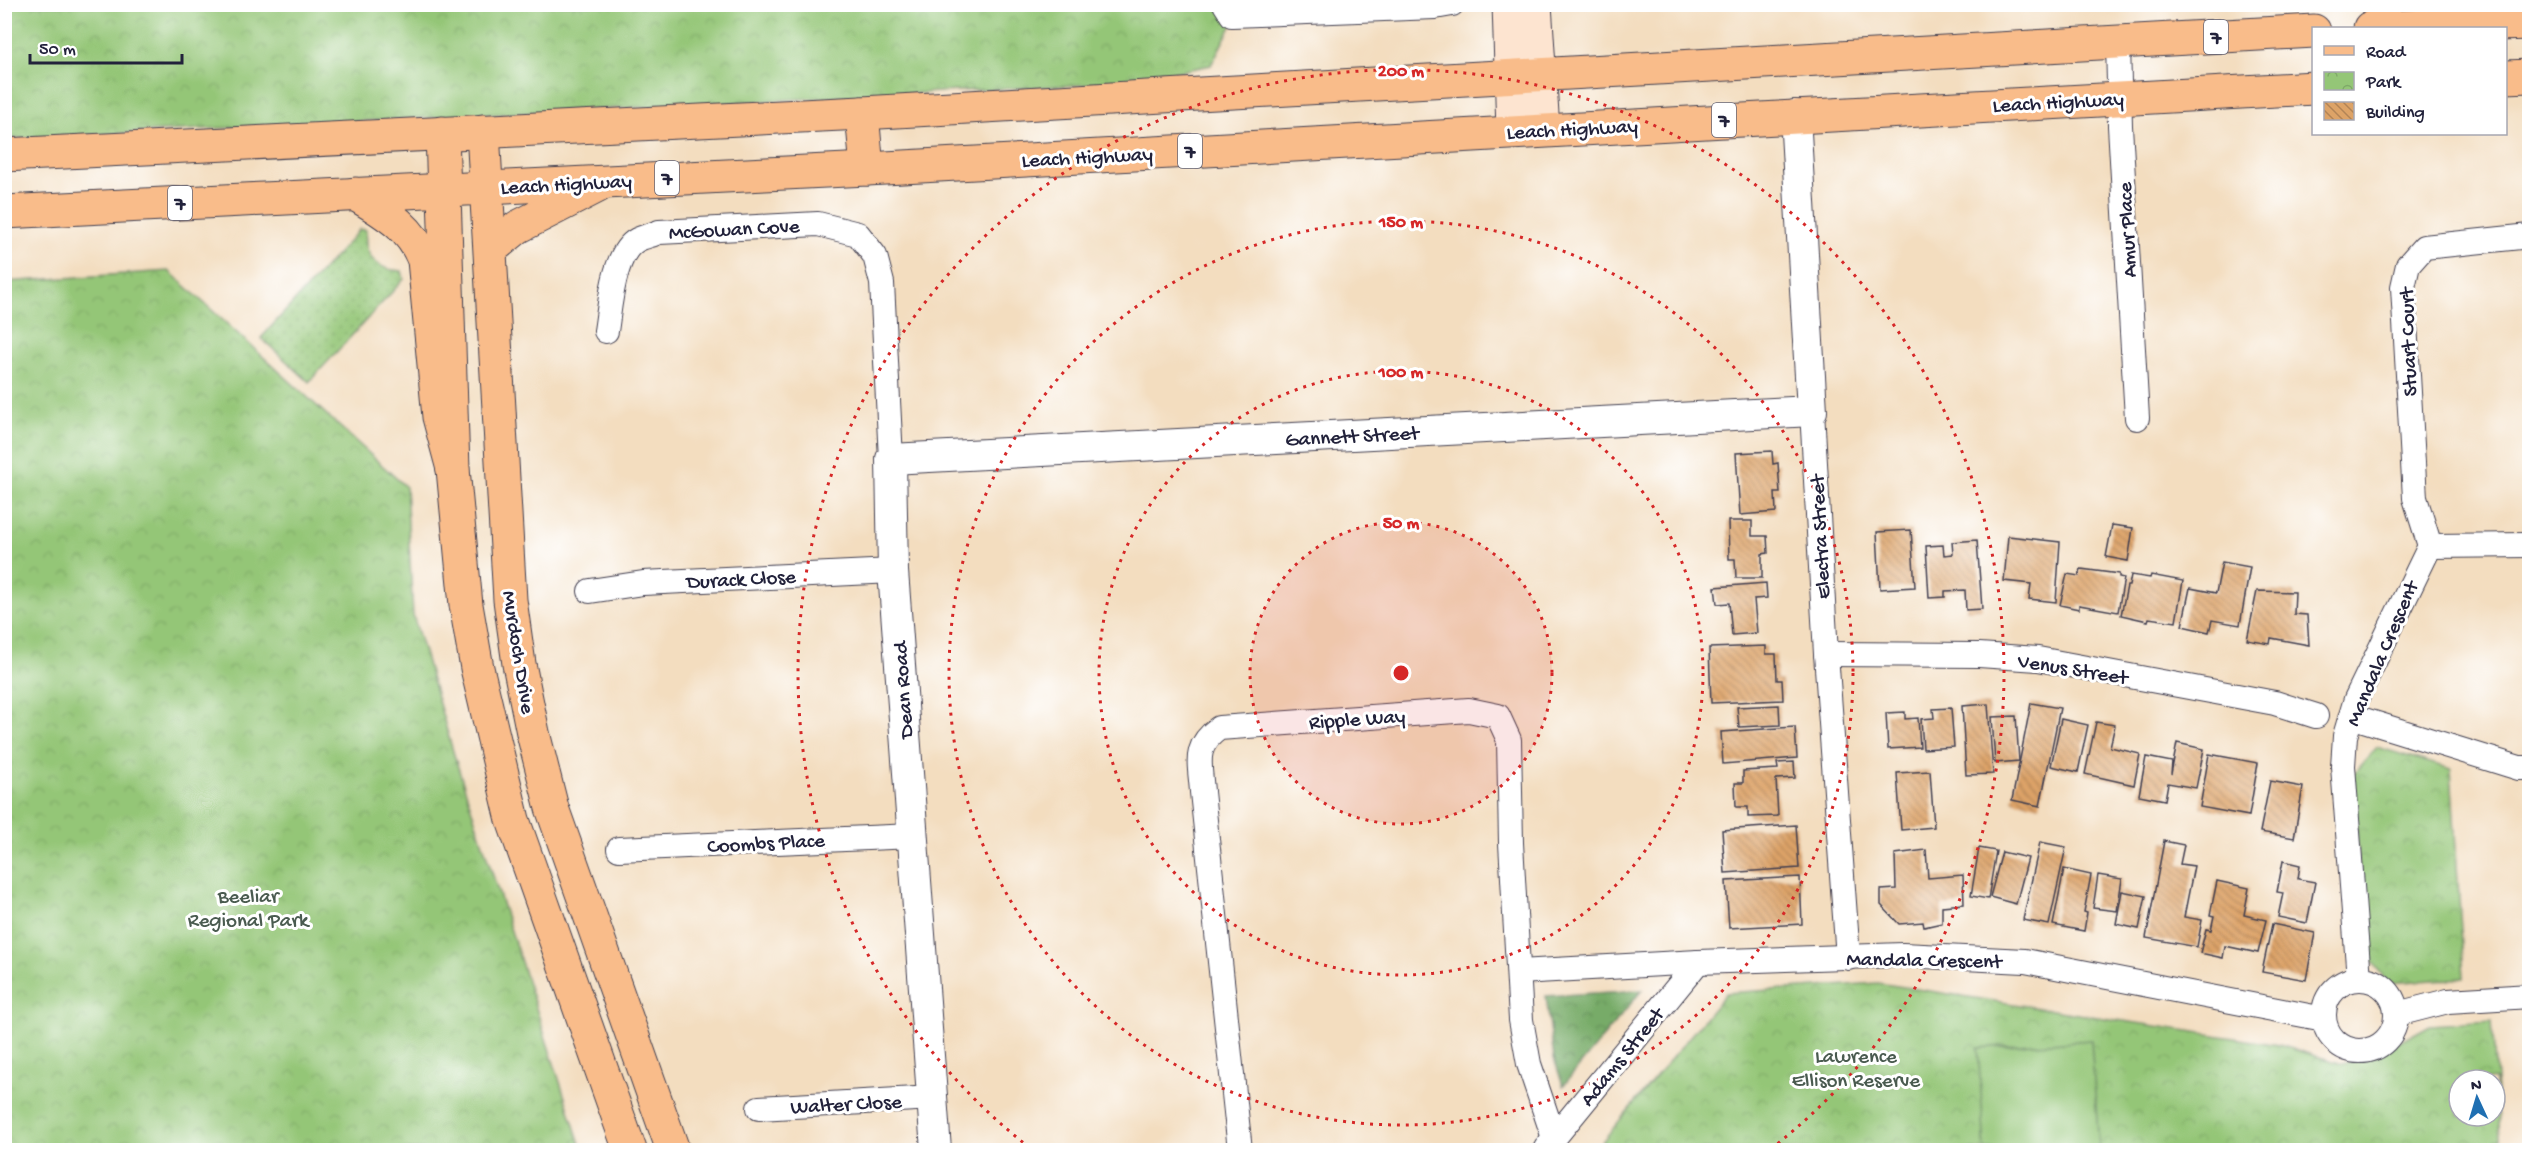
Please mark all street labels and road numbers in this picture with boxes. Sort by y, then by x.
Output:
road number: 7 [2204,20,2228,54]
street label: Leach Highway [1992,89,2125,120]
road number: 7 [1712,103,1736,137]
street label: Leach Highway [1506,116,1639,147]
road number: 7 [1178,134,1202,168]
street label: Leach Highway [1021,144,1154,175]
road number: 7 [655,161,679,195]
street label: Leach Highway [500,171,633,202]
street label: Amur Place [2114,180,2144,278]
road number: 7 [168,186,192,220]
street label: McGowan Cove [668,216,801,247]
street label: Stuart Court [2396,285,2425,397]
street label: Gannett Street [1285,422,1422,454]
street label: Electra Street [1807,472,1838,600]
street label: Durack Close [684,566,798,597]
street label: Mandala Crescent [2342,576,2427,731]
street label: Murdoch Drive [494,589,539,717]
street label: Dean Road [890,639,921,741]
street label: Venus Street [2015,650,2132,693]
street label: Ripple Way [1308,706,1406,737]
street label: Coombs Place [707,830,827,861]
street label: Mandala Crescent [1846,949,2004,976]
street label: Adams Street [1576,1002,1673,1113]
street label: Walter Close [790,1091,904,1122]

